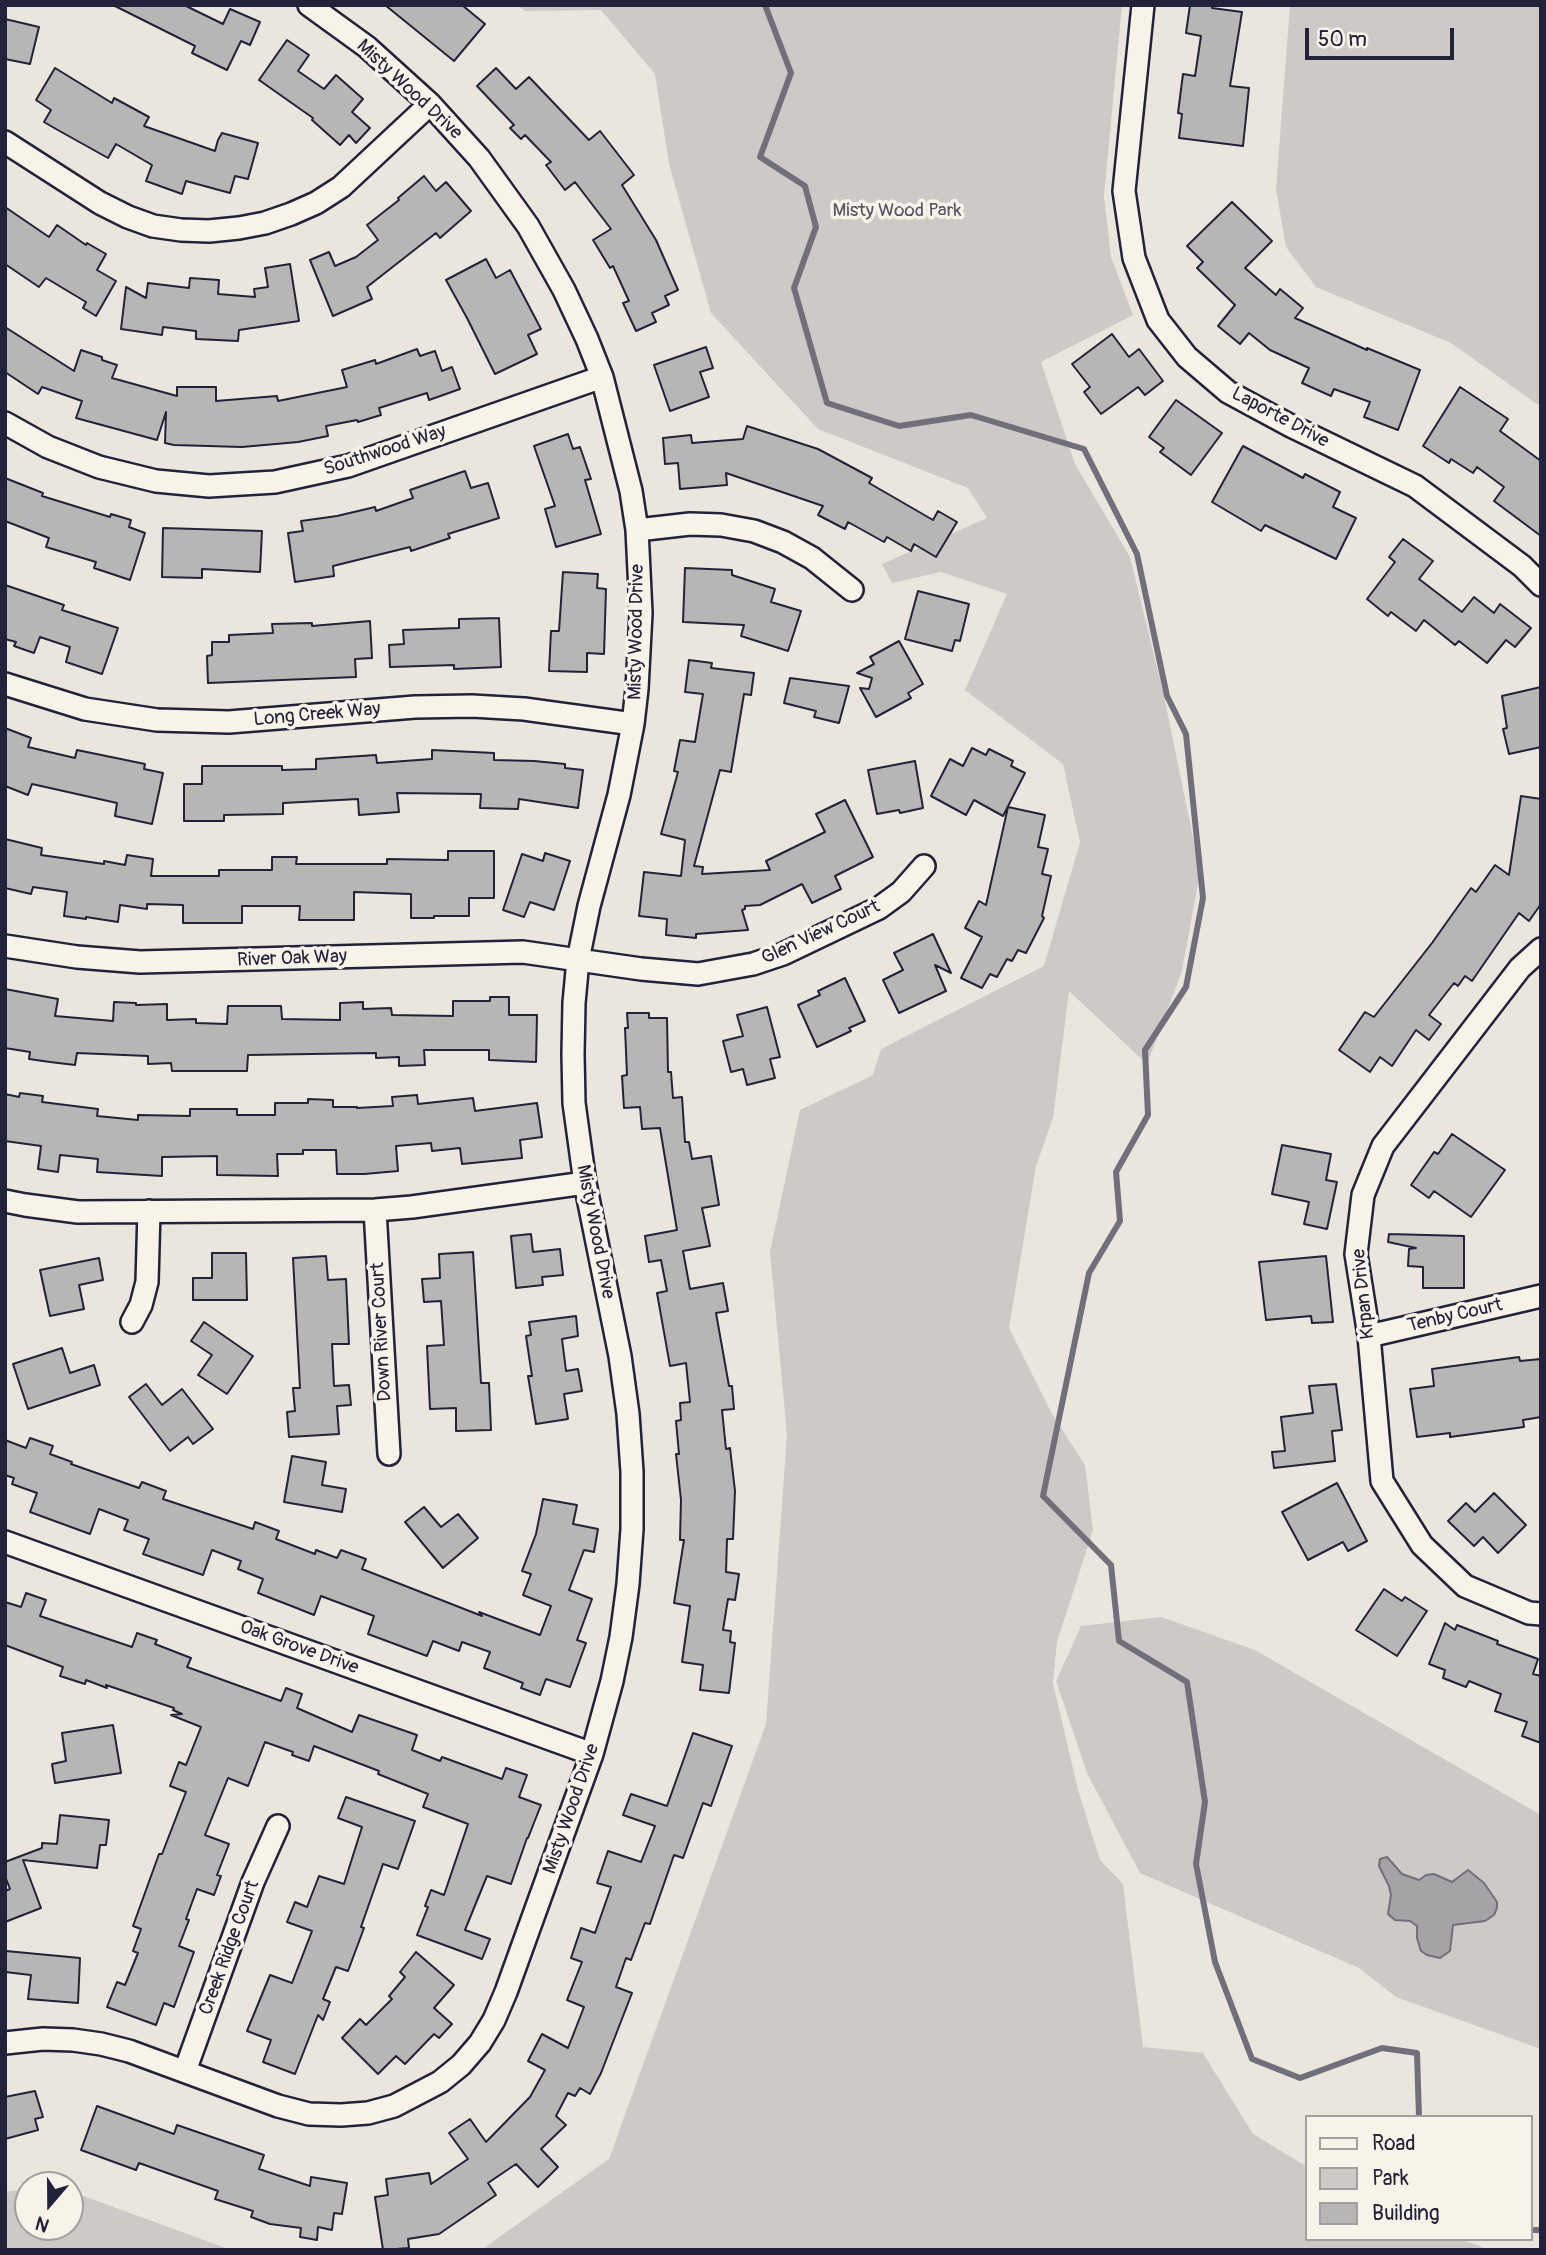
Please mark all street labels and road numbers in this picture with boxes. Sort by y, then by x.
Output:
street label: Misty Wood Drive [351,35,467,145]
street label: Laporte Drive [1227,383,1333,453]
street label: Southwood Way [321,420,449,482]
street label: Misty Wood Drive [624,564,650,700]
street label: Long Creek Way [253,698,381,732]
street label: Glen View Court [758,896,884,970]
street label: River Oak Way [237,946,347,972]
street label: Misty Wood Drive [571,1163,619,1301]
street label: Krpan Drive [1348,1248,1380,1340]
street label: Down River Court [367,1262,397,1402]
street label: Tenby Court [1405,1294,1505,1338]
street label: Oak Grove Drive [236,1616,362,1680]
street label: Misty Wood Drive [539,1741,605,1877]
street label: Creek Ridge Court [195,1878,265,2018]

